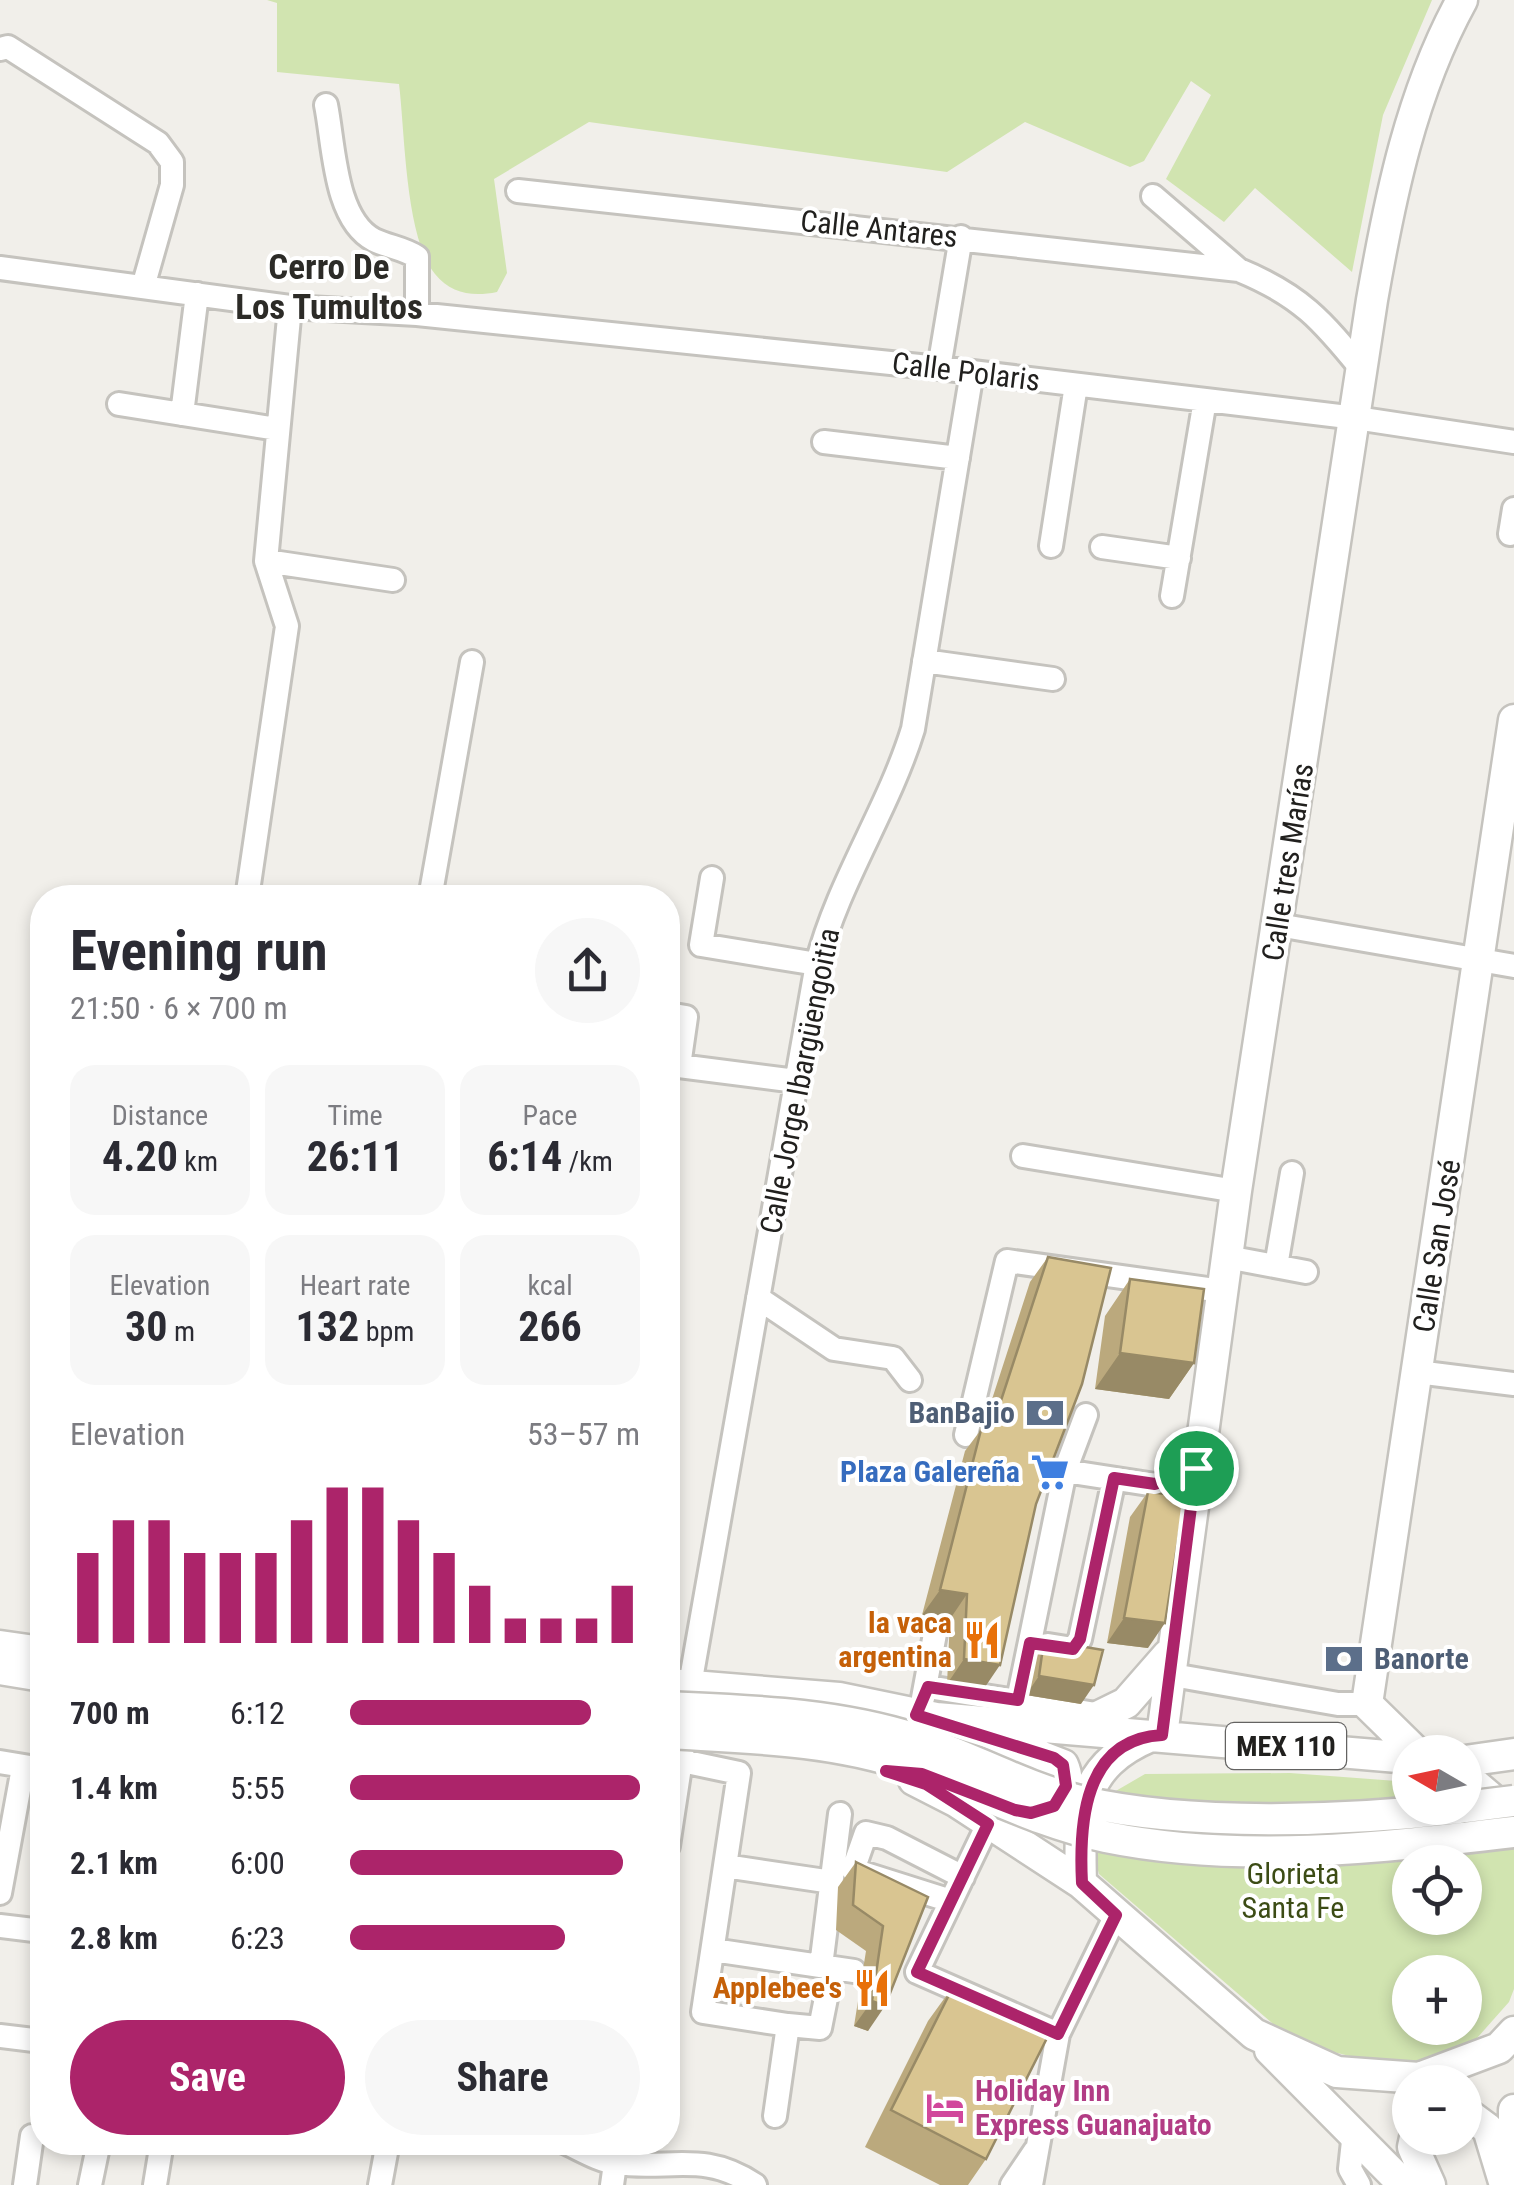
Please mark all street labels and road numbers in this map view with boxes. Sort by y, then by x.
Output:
street label: Calle Antares [799,203,959,254]
street label: Calle Polaris [890,345,1042,398]
street label: Calle tres Marías [1255,761,1320,963]
street label: Calle Jorge Ibargüengoitia [753,925,846,1237]
street label: Calle San José [1406,1157,1467,1335]
road number: MEX 110 [1226,1723,1346,1769]

